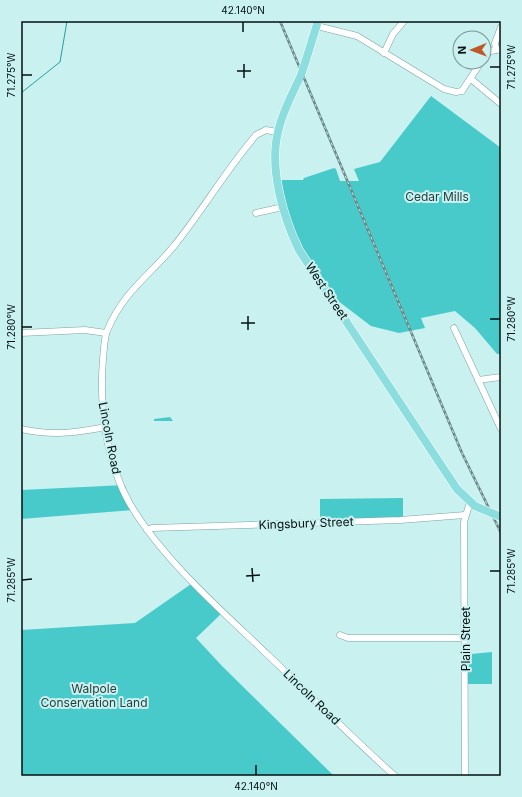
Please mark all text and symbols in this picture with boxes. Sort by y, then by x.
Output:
text: 42.140°N [221,4,265,16]
north arrow [452,30,492,70]
text: 71.275°W [505,44,517,89]
text: N [455,46,469,54]
text: 71.275°W [5,52,17,97]
park label: Cedar Mills [405,189,469,204]
street label: West Street [302,260,352,322]
text: 71.280°W [505,296,517,342]
text: 71.280°W [5,304,17,350]
street label: Lincoln Road [96,401,124,475]
street label: Kingsbury Street [258,514,354,532]
text: 71.285°W [505,548,517,594]
text: 71.285°W [5,557,17,603]
street label: Plain Street [458,607,473,671]
street label: Lincoln Road [280,666,344,728]
park label: Walpole Conservation Land [41,681,147,710]
text: 42.140°N [234,780,278,792]

